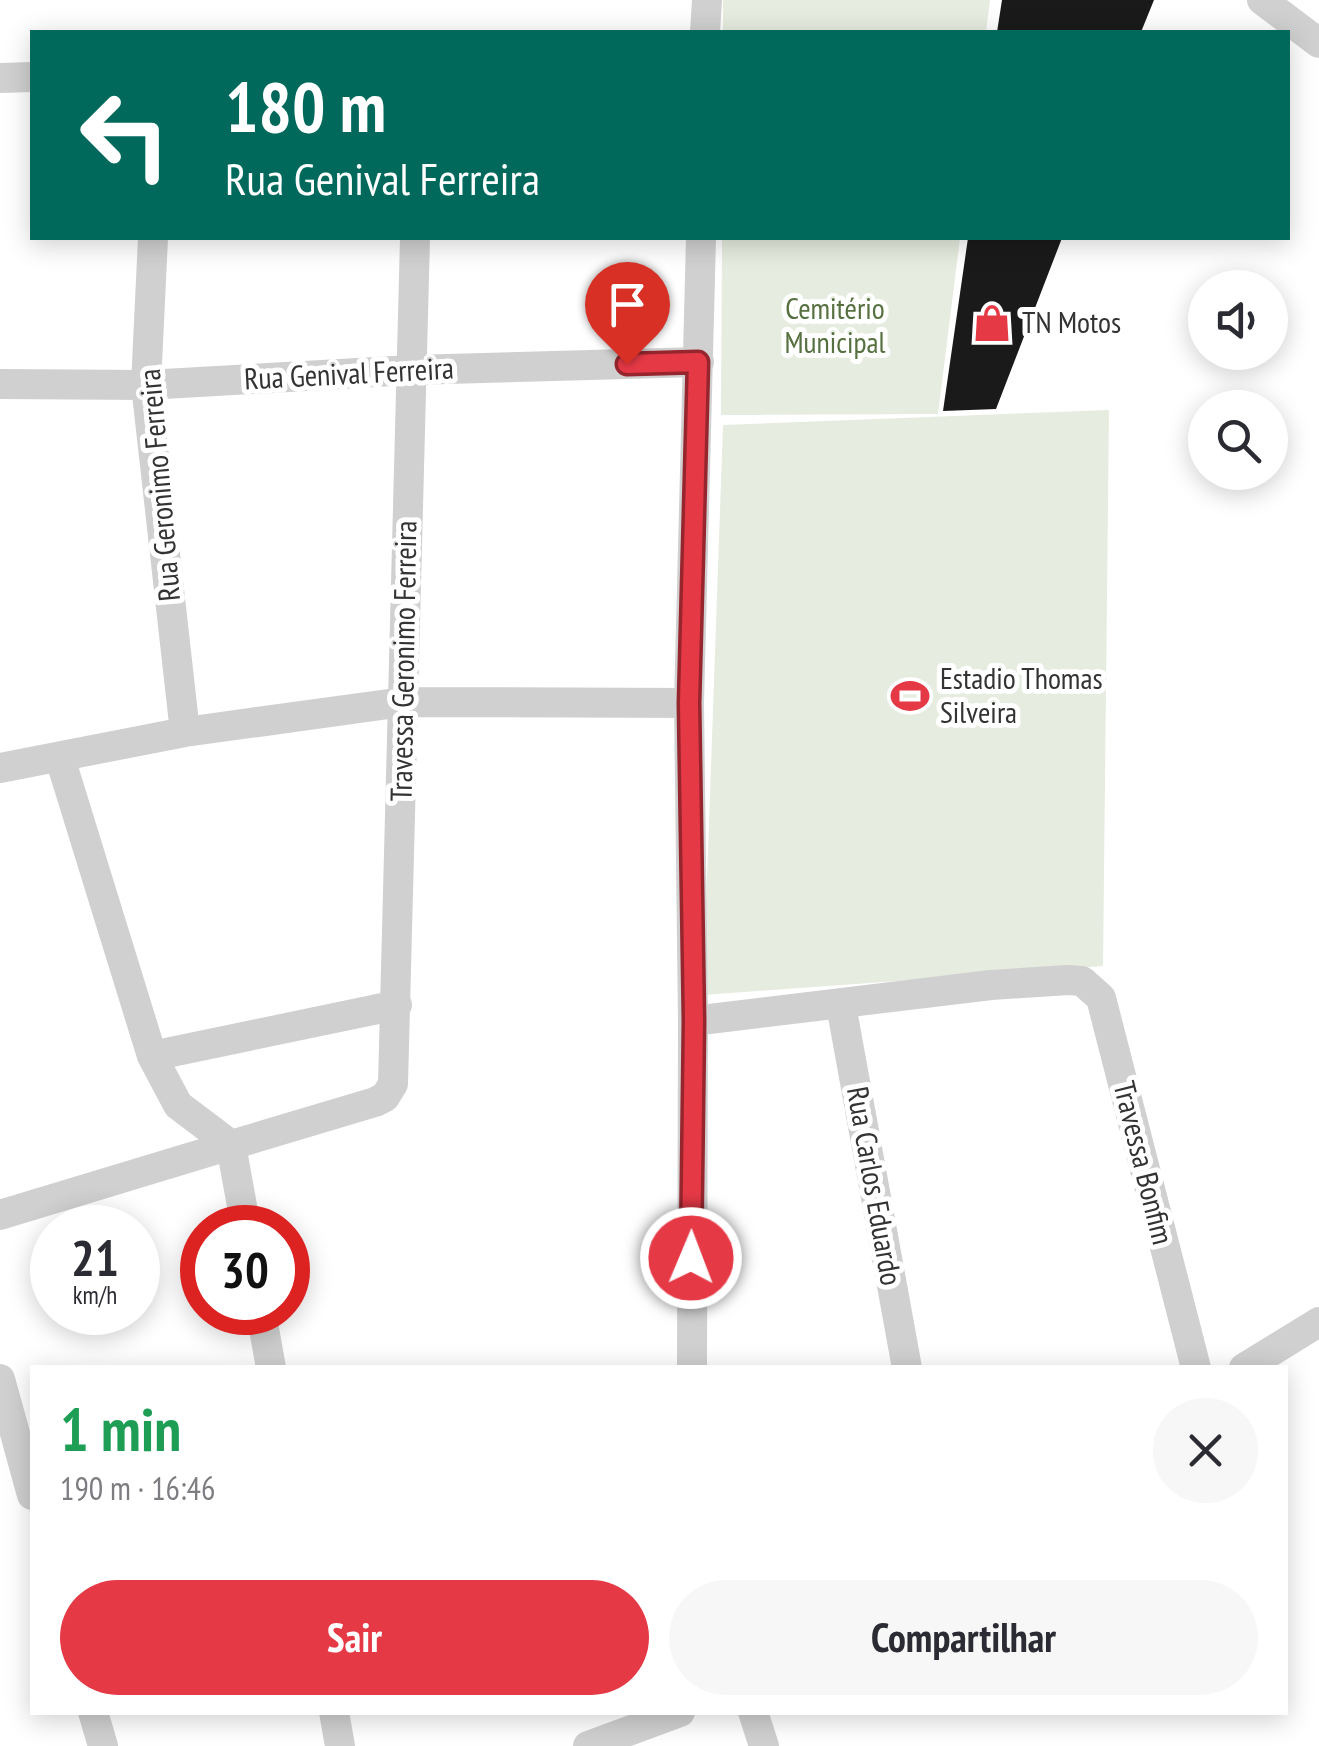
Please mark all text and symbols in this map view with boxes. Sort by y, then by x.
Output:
text: 180 m [225,61,386,151]
icon: left [60,70,190,200]
text: Rua Genival Ferreira [225,149,540,207]
pin [585,262,670,365]
map controls [1188,270,1288,490]
button: sound [1188,270,1288,370]
icon: arrive [600,277,655,332]
park label: Cemitério Municipal [784,288,886,361]
shop icon: TN Motos [971,302,1013,344]
place label: TN Motos [1022,302,1121,341]
street label: Rua Genival Ferreira [243,348,455,397]
street label: Rua Geronimo Ferreira [129,367,188,603]
button: search [1188,390,1288,490]
street label: Travessa Geronimo Ferreira [381,520,424,802]
place label: Estadio Thomas Silveira [940,658,1103,731]
sports icon: Estadio Thomas Silveira [889,675,931,717]
street label: Travessa Bonfim [1105,1077,1184,1248]
street label: Rua Carlos Eduardo [839,1083,912,1288]
speed limit sign: 30 [180,1205,310,1335]
position arrow [639,1206,743,1310]
text: 21 [71,1225,119,1290]
text: km/h [73,1279,117,1311]
text: 1 min [60,1390,181,1468]
button: close [1153,1398,1258,1503]
text: 190 m · 16:46 [60,1467,215,1509]
button: Sair [60,1580,649,1695]
button: Compartilhar [669,1580,1258,1695]

